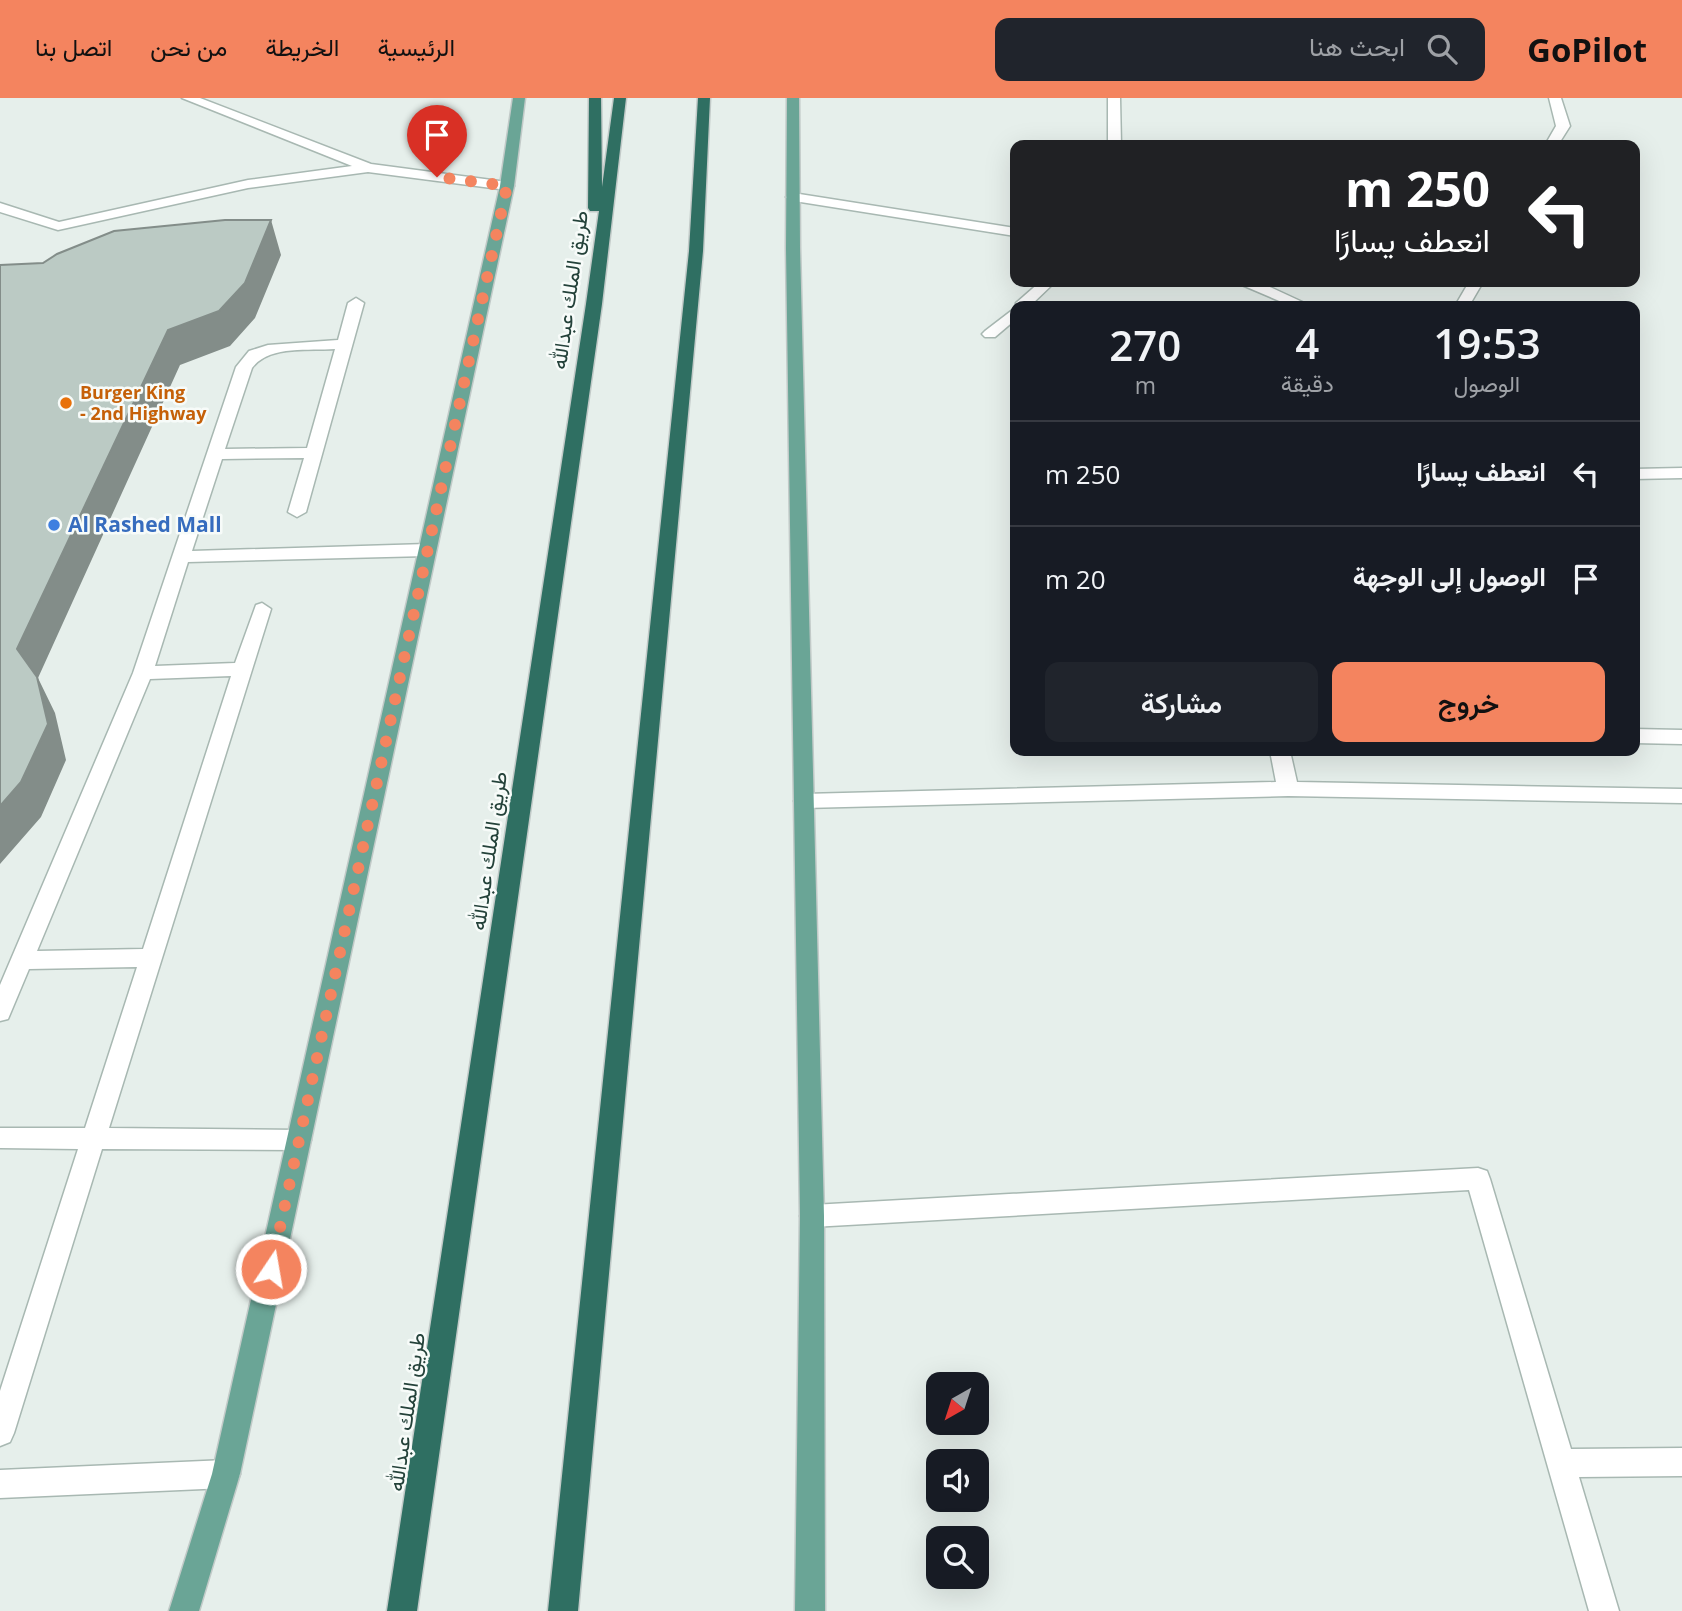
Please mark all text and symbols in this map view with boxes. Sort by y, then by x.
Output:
search box [995,18,1485,81]
text: GoPilot [1527,27,1647,72]
text: ابحث هنا [1309,28,1405,64]
text: اتصل بنا [35,30,112,63]
text: من نحن [150,30,227,63]
text: الخريطة [265,30,339,63]
text: الرئيسية [377,30,455,63]
icon: search [1423,30,1461,68]
pin [407,105,467,177]
icon: arrive [418,116,456,154]
text: 250 m [1345,155,1490,221]
icon: left [1514,168,1605,259]
street label: طريق الملك عبدالله [544,209,594,371]
text: انعطف يسارًا [1334,218,1490,261]
text: 4 [1295,314,1319,371]
text: 19:53 [1433,314,1541,371]
text: 270 [1109,316,1181,373]
text: دقيقة [1281,367,1334,399]
text: الوصول [1454,367,1520,399]
text: m [1135,369,1156,401]
place label: Burger King - 2nd Highway [80,380,207,425]
marker: Burger King - 2nd Highway [58,395,74,411]
text: انعطف يسارًا [1416,453,1546,489]
icon: left [1567,455,1605,493]
text: 250 m [1045,456,1120,492]
place label: Al Rashed Mall [68,510,222,538]
marker: Al Rashed Mall [46,517,62,533]
text: الوصول إلى الوجهة [1353,558,1546,594]
icon: arrive [1567,560,1605,598]
text: 20 m [1045,561,1106,597]
button: مشاركة [1045,662,1318,742]
button: خروج [1332,662,1605,742]
street label: طريق الملك عبدالله [463,770,513,932]
position arrow [234,1232,308,1306]
street label: طريق الملك عبدالله [381,1331,431,1493]
north arrow [926,1372,989,1435]
map controls [926,1372,989,1589]
button: sound [926,1449,989,1512]
button: search [926,1526,989,1589]

